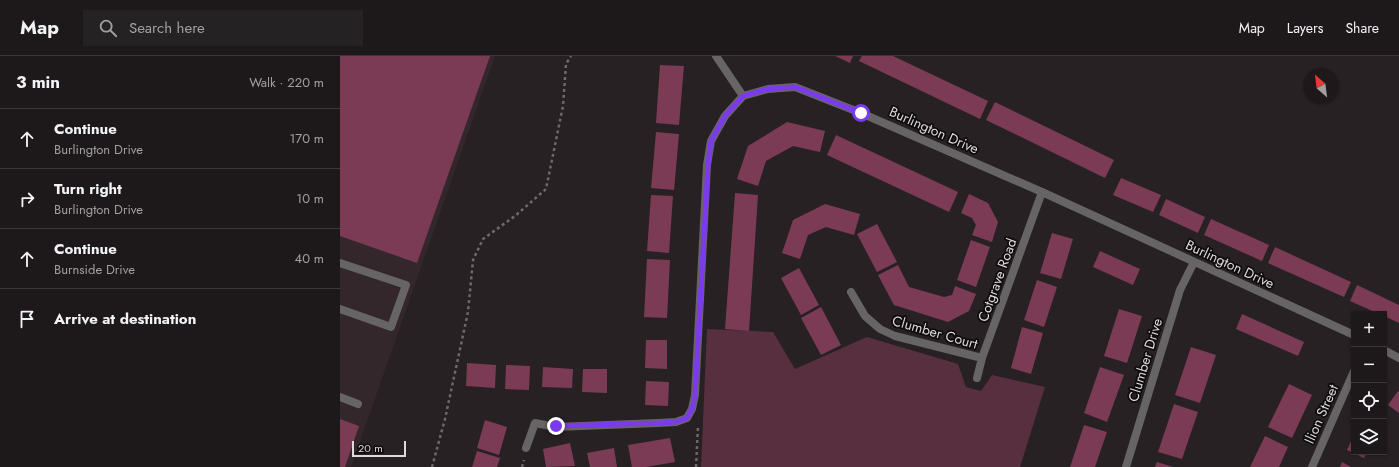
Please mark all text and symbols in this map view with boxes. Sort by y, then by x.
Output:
search box [83,10,363,46]
text: Map [20,14,59,41]
icon: search [97,17,119,39]
text: Search here [129,17,205,39]
text: Map [1239,18,1265,38]
text: Layers [1287,18,1323,38]
text: Share [1345,18,1379,38]
north arrow [1303,68,1339,104]
text: 3 min [16,70,60,94]
text: Walk · 220 m [249,73,324,92]
street label: Burlington Drive [886,101,982,159]
route start [852,104,870,122]
text: Continue [54,118,117,140]
icon: ahead [16,128,38,150]
text: 170 m [289,129,324,148]
text: Burlington Drive [54,140,143,159]
text: Turn right [54,178,122,200]
icon: right [16,188,38,210]
text: 10 m [296,189,324,208]
text: Burlington Drive [54,200,143,219]
street label: Cotgrave Road [973,235,1021,325]
street label: Burlington Drive [1182,235,1278,293]
text: Continue [54,238,117,260]
icon: ahead [16,248,38,270]
text: 40 m [295,249,324,268]
text: Burnside Drive [54,260,135,279]
icon: arrive [16,308,38,330]
text: Arrive at destination [54,308,196,330]
street label: Clumber Court [890,310,981,354]
map controls [1351,311,1387,455]
button: + [1351,311,1387,347]
street label: Clumber Drive [1123,316,1167,404]
button: − [1351,347,1387,383]
street label: Ilion Street [1299,381,1343,447]
button: locate [1351,383,1387,419]
route end [547,417,565,435]
button: layers [1351,419,1387,455]
scale bar [352,439,406,458]
text: 20 m [358,440,383,456]

